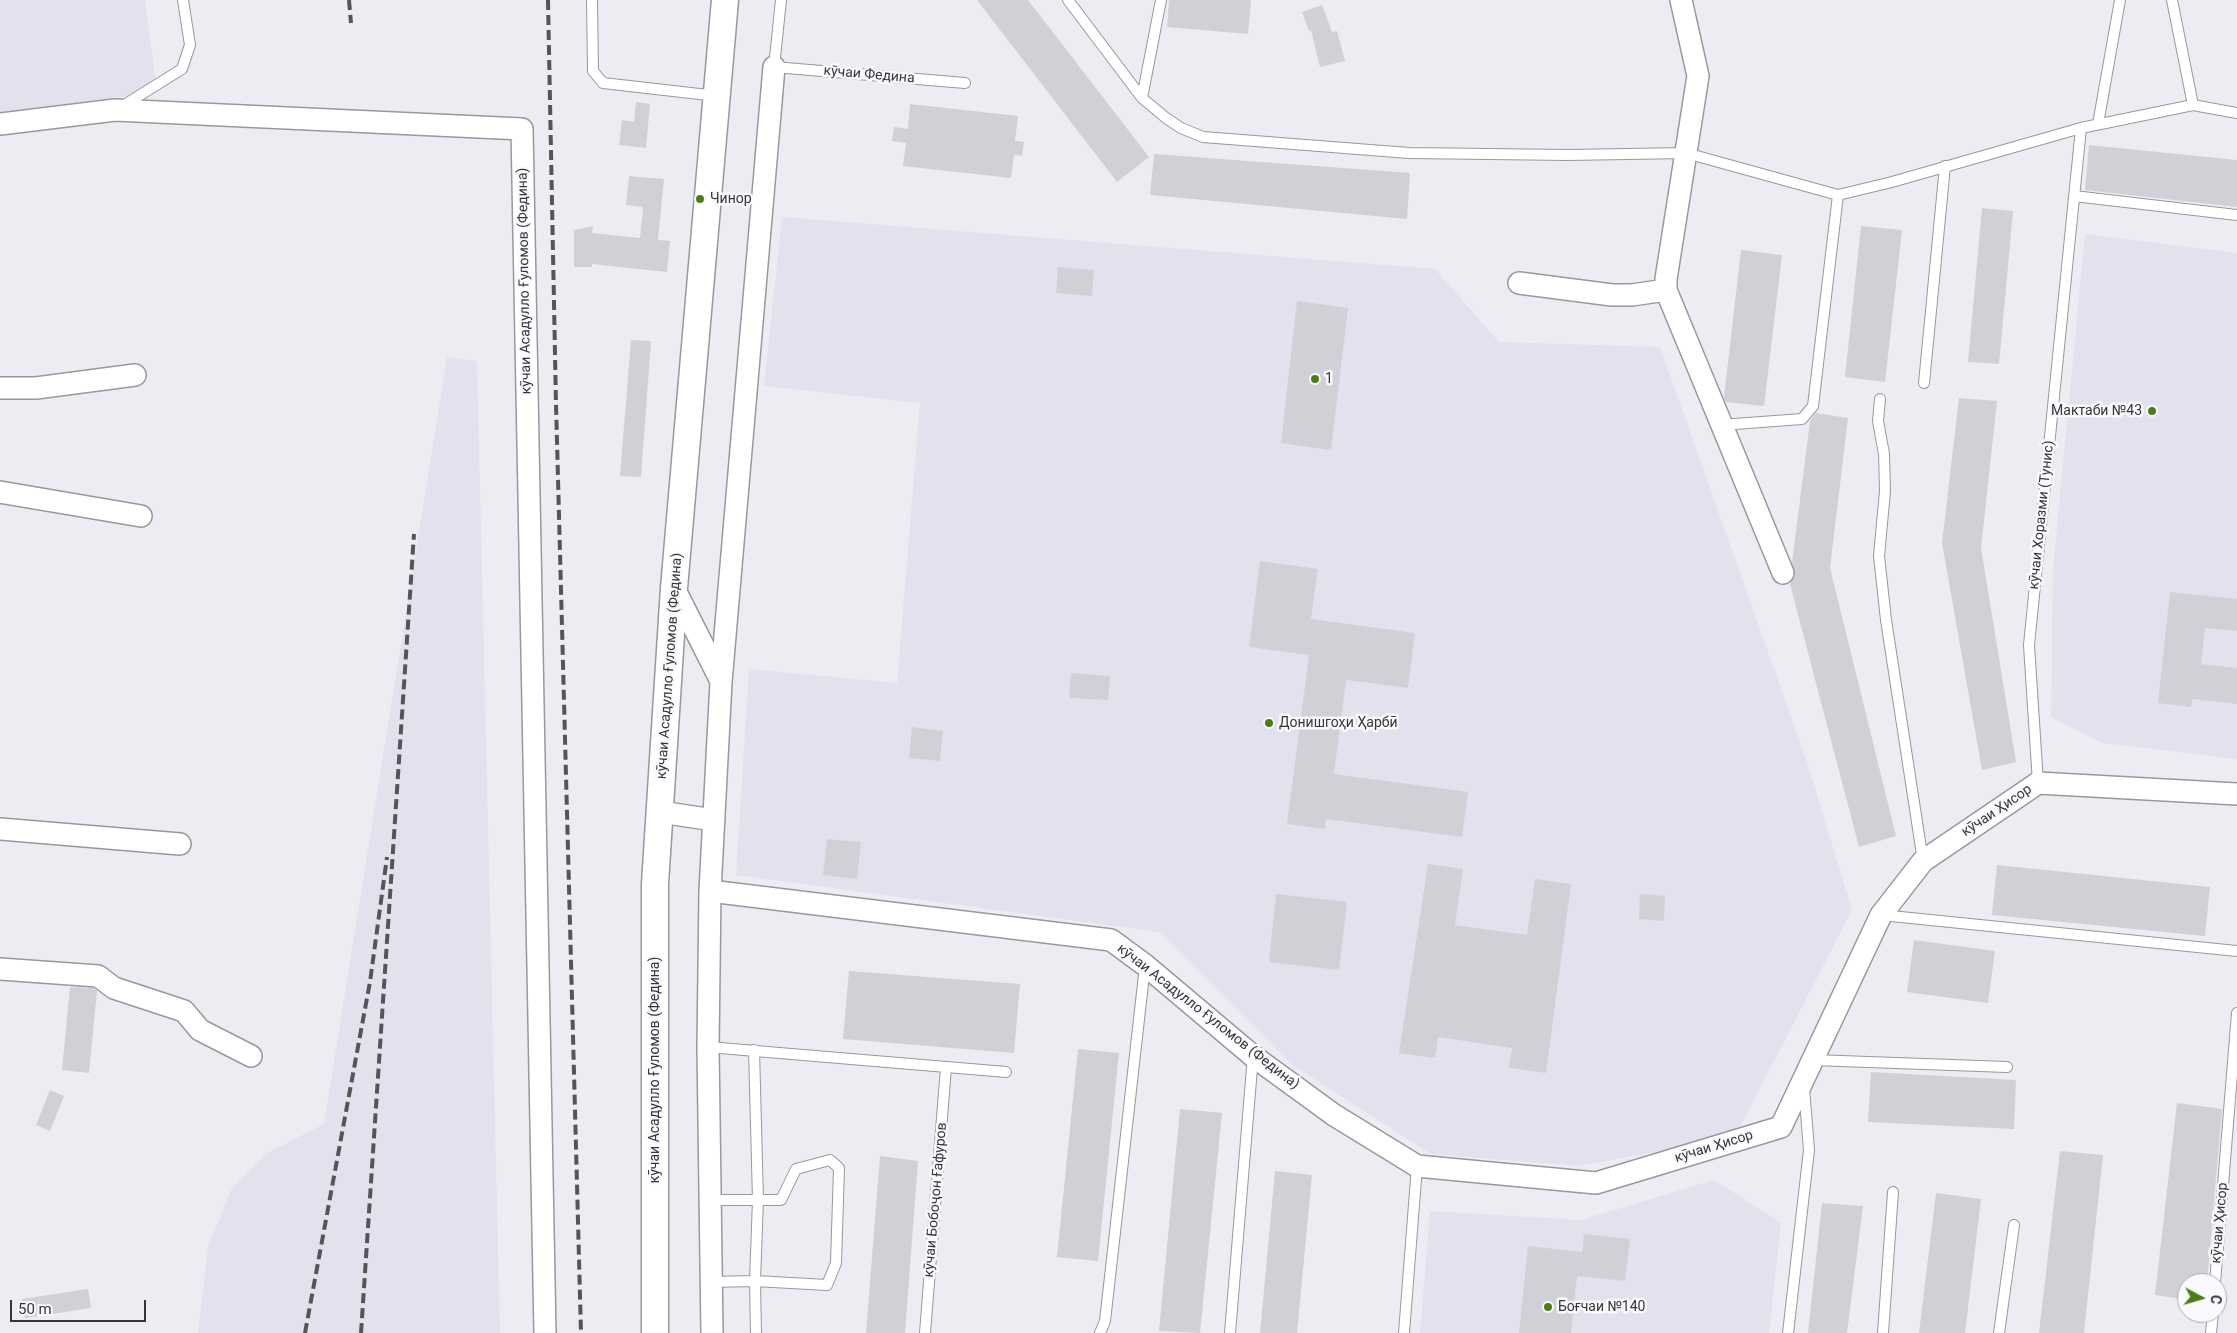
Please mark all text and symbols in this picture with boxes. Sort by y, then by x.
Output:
street label: кӯчаи Федина [823,63,915,87]
street label: кӯчаи Асадулло Ғуломов (Федина) [515,168,535,394]
place label: Чинор [710,191,752,207]
marker: Чинор [694,193,706,205]
place label: 1 [1325,371,1333,387]
marker: 1 [1309,373,1321,385]
place label: Мактаби №43 [2051,403,2142,419]
marker: Мактаби №43 [2146,405,2158,417]
street label: кӯчаи Хоразми (Тунис) [2026,440,2058,590]
street label: кӯчаи Асадулло Ғуломов (Федина) [654,552,686,780]
place label: Донишгоҳи Ҳарбӣ [1279,715,1398,731]
marker: Донишгоҳи Ҳарбӣ [1263,717,1275,729]
street label: кӯчаи Ҳисор [1959,781,2035,841]
street label: кӯчаи Асадулло Ғуломов (Федина) [1114,941,1302,1093]
street label: кӯчаи Асадулло Ғуломов (Федина) [647,957,663,1183]
street label: кӯчаи Бобоҷон Ғафуров [921,1122,951,1278]
street label: кӯчаи Ҳисор [1673,1127,1755,1167]
street label: кӯчаи Ҳисор [2208,1182,2232,1264]
north arrow [2177,1273,2227,1323]
scale bar [12,1290,149,1322]
text: С [2207,1294,2224,1305]
place label: Боғчаи №140 [1558,1299,1645,1315]
text: 50 m [18,1300,52,1318]
marker: Боғчаи №140 [1542,1301,1554,1313]

